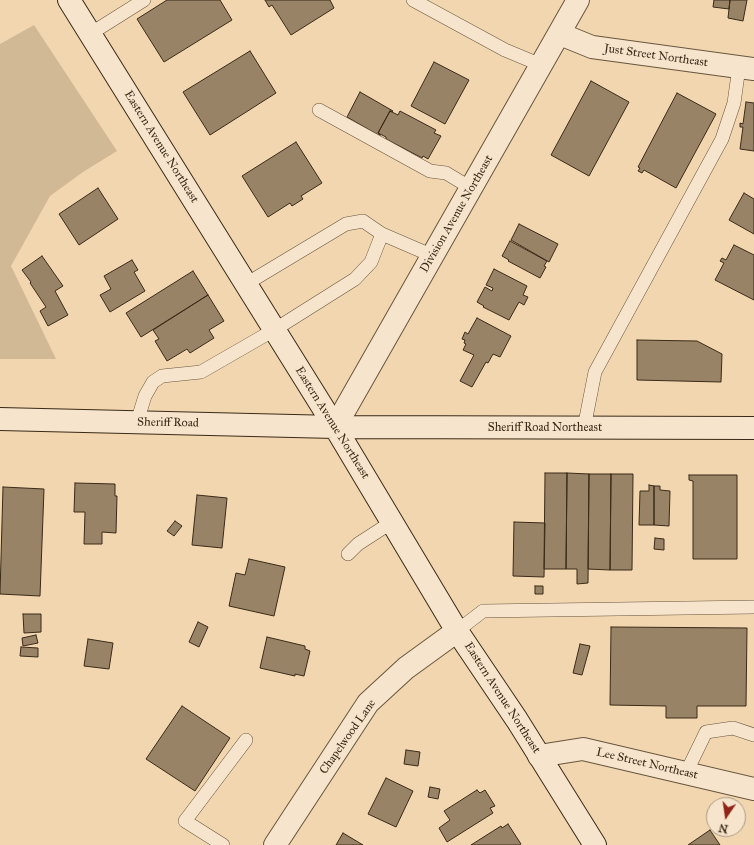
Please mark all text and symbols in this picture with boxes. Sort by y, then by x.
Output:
street label: Just Street Northeast [603,42,709,70]
street label: Eastern Avenue Northeast [121,88,201,206]
street label: Division Avenue Northeast [417,153,497,275]
street label: Eastern Avenue Northeast [292,364,372,482]
street label: Sheriff Road [137,415,199,431]
street label: Sheriff Road Northeast [488,421,602,435]
street label: Eastern Avenue Northeast [461,640,543,756]
street label: Chapelwood Lane [317,697,379,777]
street label: Lee Street Northeast [595,745,699,783]
north arrow [706,797,746,837]
text: N [717,821,729,836]

